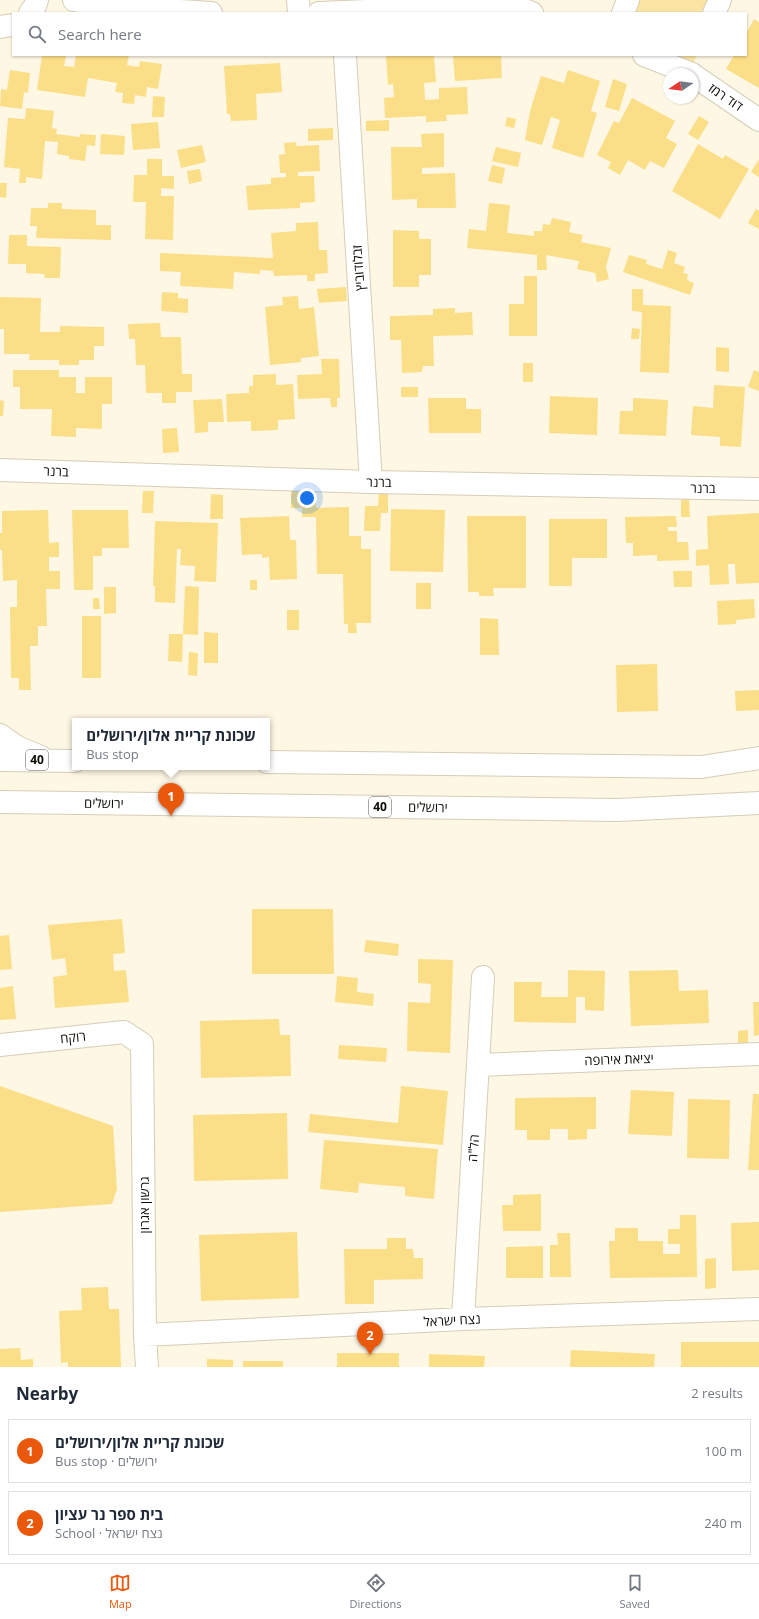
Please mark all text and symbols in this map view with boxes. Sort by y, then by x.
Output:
search box [12,12,747,56]
icon: search [26,23,48,45]
text: Search here [58,24,142,44]
north arrow [663,68,699,104]
street label: דוד רמז [705,79,747,115]
street label: זבלודוביץ [347,244,369,292]
street label: ברנר [43,462,69,480]
street label: ברנר [366,473,392,491]
street label: ברנר [690,479,716,497]
your location [297,488,317,508]
popup [72,718,270,770]
text: שכונת קריית אלון/ירושלים [86,725,256,745]
text: Bus stop [86,745,139,763]
road number: 40 [26,750,48,770]
pin: 1 [158,783,184,816]
street label: ירושלים [84,794,124,812]
road number: 40 [369,797,391,817]
street label: ירושלים [408,798,448,816]
street label: רוקח [59,1027,87,1047]
street label: יציאת אירופה [584,1049,654,1069]
street label: הל"ה [463,1133,483,1163]
street label: גרשון אגרון [135,1177,153,1233]
street label: נצח ישראל [423,1310,481,1330]
pin: 2 [357,1322,383,1355]
text: Nearby [16,1382,78,1405]
text: 2 results [691,1384,743,1402]
text: שכונת קריית אלון/ירושלים [55,1432,225,1452]
text: 1 [26,1442,34,1460]
text: 100 m [704,1442,742,1460]
text: Bus stop · ירושלים [55,1452,157,1470]
text: בית ספר נר עציון [55,1504,163,1524]
text: 2 [26,1514,34,1532]
text: 240 m [704,1514,742,1532]
text: School · נצח ישראל [55,1524,163,1542]
tab: Map [109,1572,132,1611]
tab: Directions [350,1572,402,1611]
tab: Saved [619,1572,650,1611]

